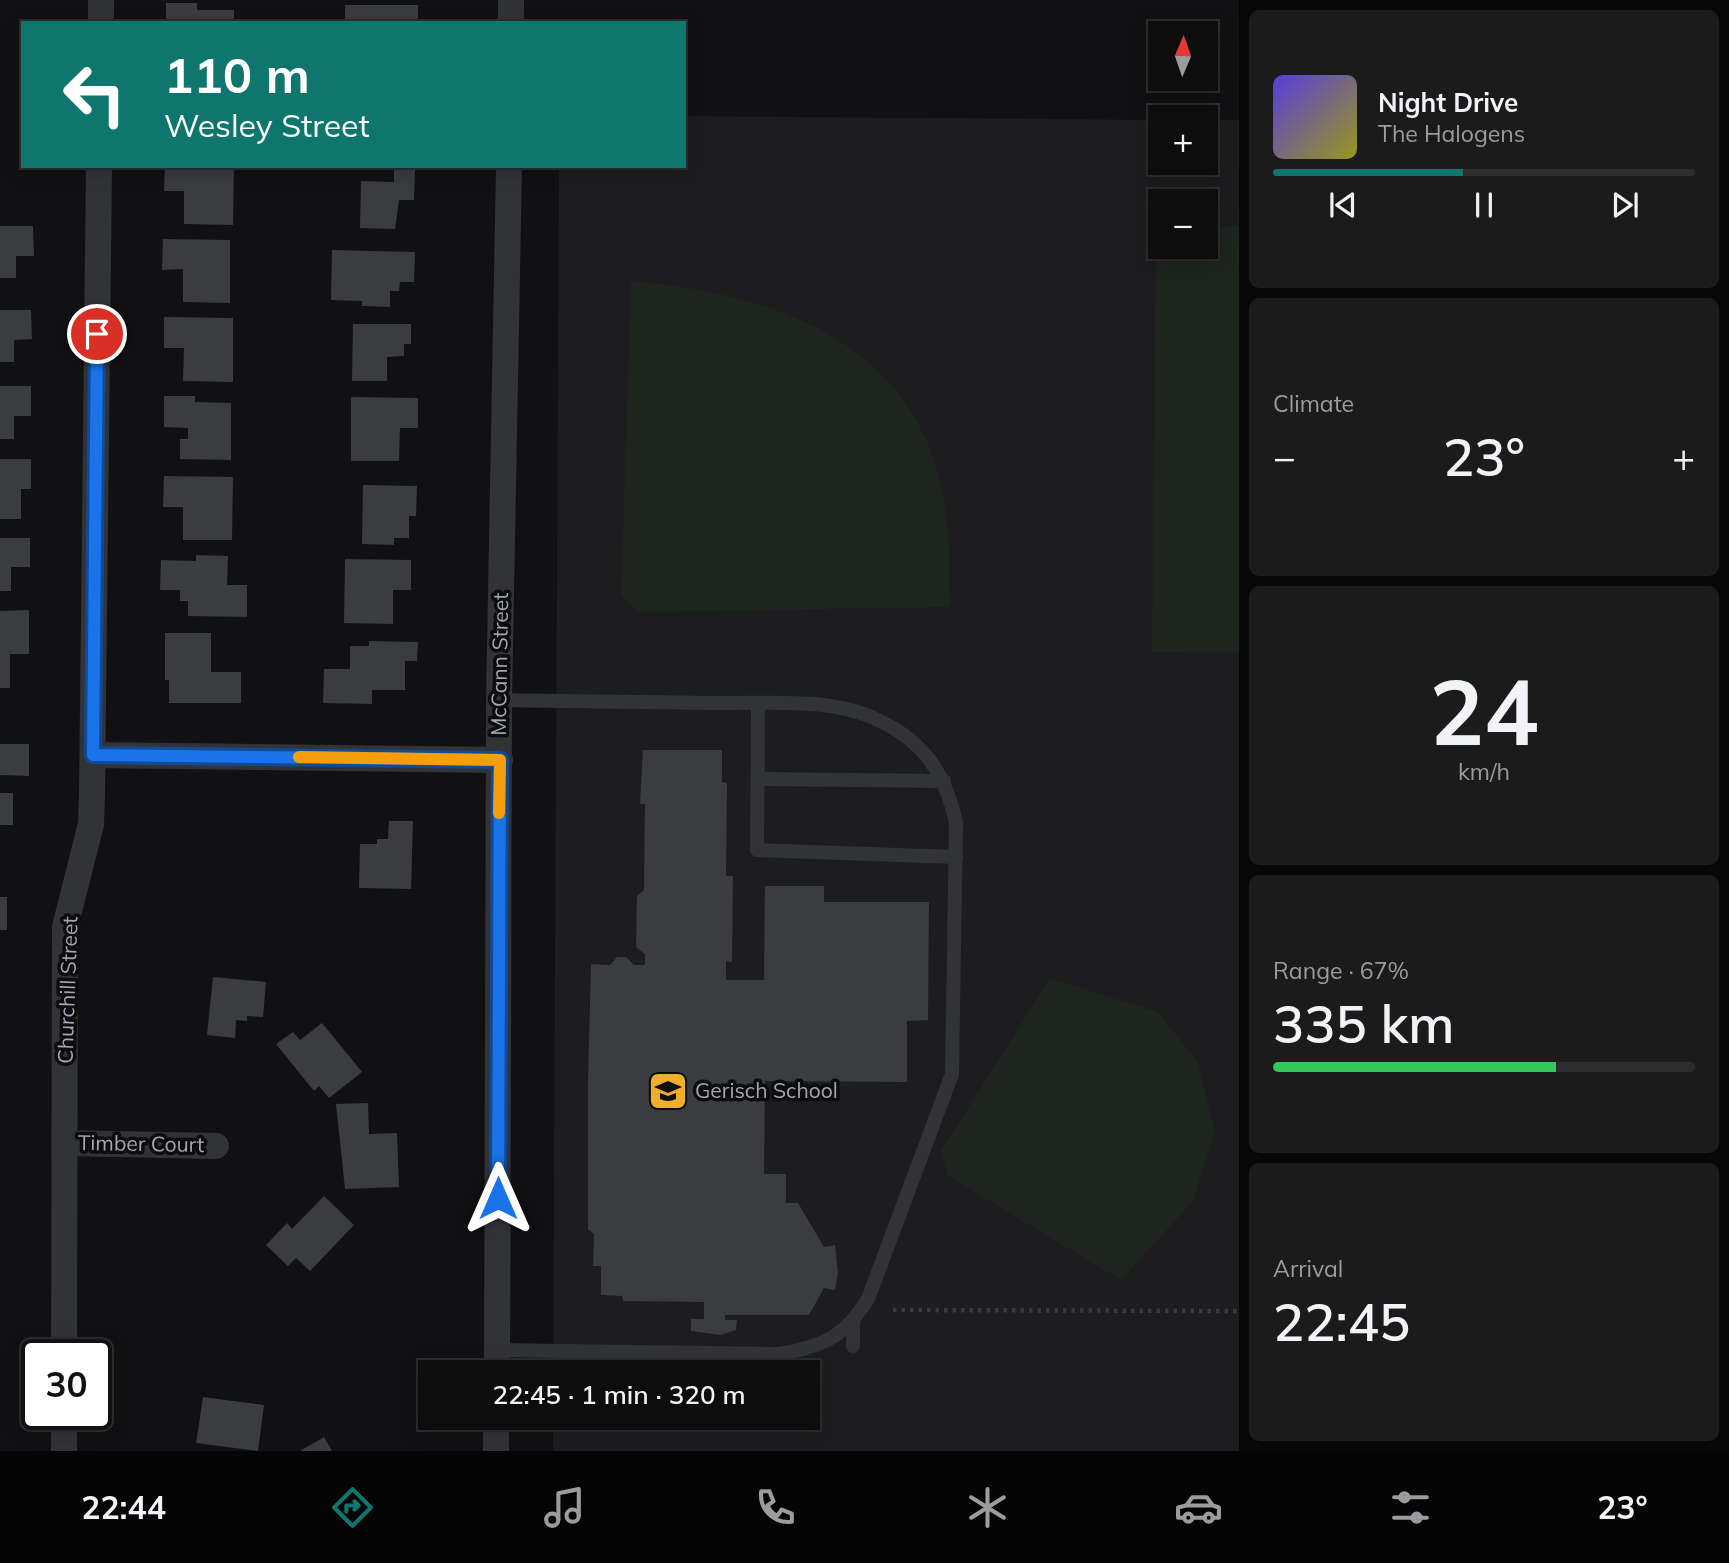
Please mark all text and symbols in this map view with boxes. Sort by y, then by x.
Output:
north arrow [1148,21,1218,91]
map controls [1148,21,1218,259]
text: 110 m [164,44,310,105]
icon: left [49,49,140,140]
text: Night Drive [1378,86,1518,119]
text: Wesley Street [164,105,370,145]
button: + [1148,105,1218,175]
text: The Halogens [1378,119,1525,148]
icon: previous [1324,186,1362,224]
icon: pause [1465,186,1503,224]
icon: next [1606,186,1644,224]
button: − [1148,189,1218,259]
pin [67,304,127,364]
icon: arrive [78,315,116,353]
text: Climate [1273,389,1354,418]
text: 23° [1443,424,1525,489]
text: − [1273,433,1296,481]
text: + [1672,433,1695,481]
street label: McCann Street [485,592,513,736]
text: 24 [1429,654,1539,768]
text: km/h [1458,757,1510,786]
street label: Churchill Street [51,916,83,1064]
text: Range · 67% [1273,956,1409,985]
text: 335 km [1273,991,1454,1056]
school or university icon: Gerisch School [647,1070,689,1112]
place label: Gerisch School [695,1077,838,1103]
street label: Timber Court [78,1129,204,1157]
position arrow [461,1161,535,1235]
text: Arrival [1273,1254,1343,1283]
text: 22:45 [1273,1289,1410,1354]
speed limit sign: 30 [21,1339,112,1430]
text: 22:45 · 1 min · 320 m [492,1378,746,1411]
icon: directions [328,1483,377,1532]
icon: music [540,1483,589,1532]
icon: phone [751,1483,800,1532]
icon: climate [963,1483,1012,1532]
icon: car [1174,1483,1223,1532]
icon: filters [1386,1483,1435,1532]
text: 22:44 [81,1487,166,1527]
text: 23° [1597,1487,1648,1527]

